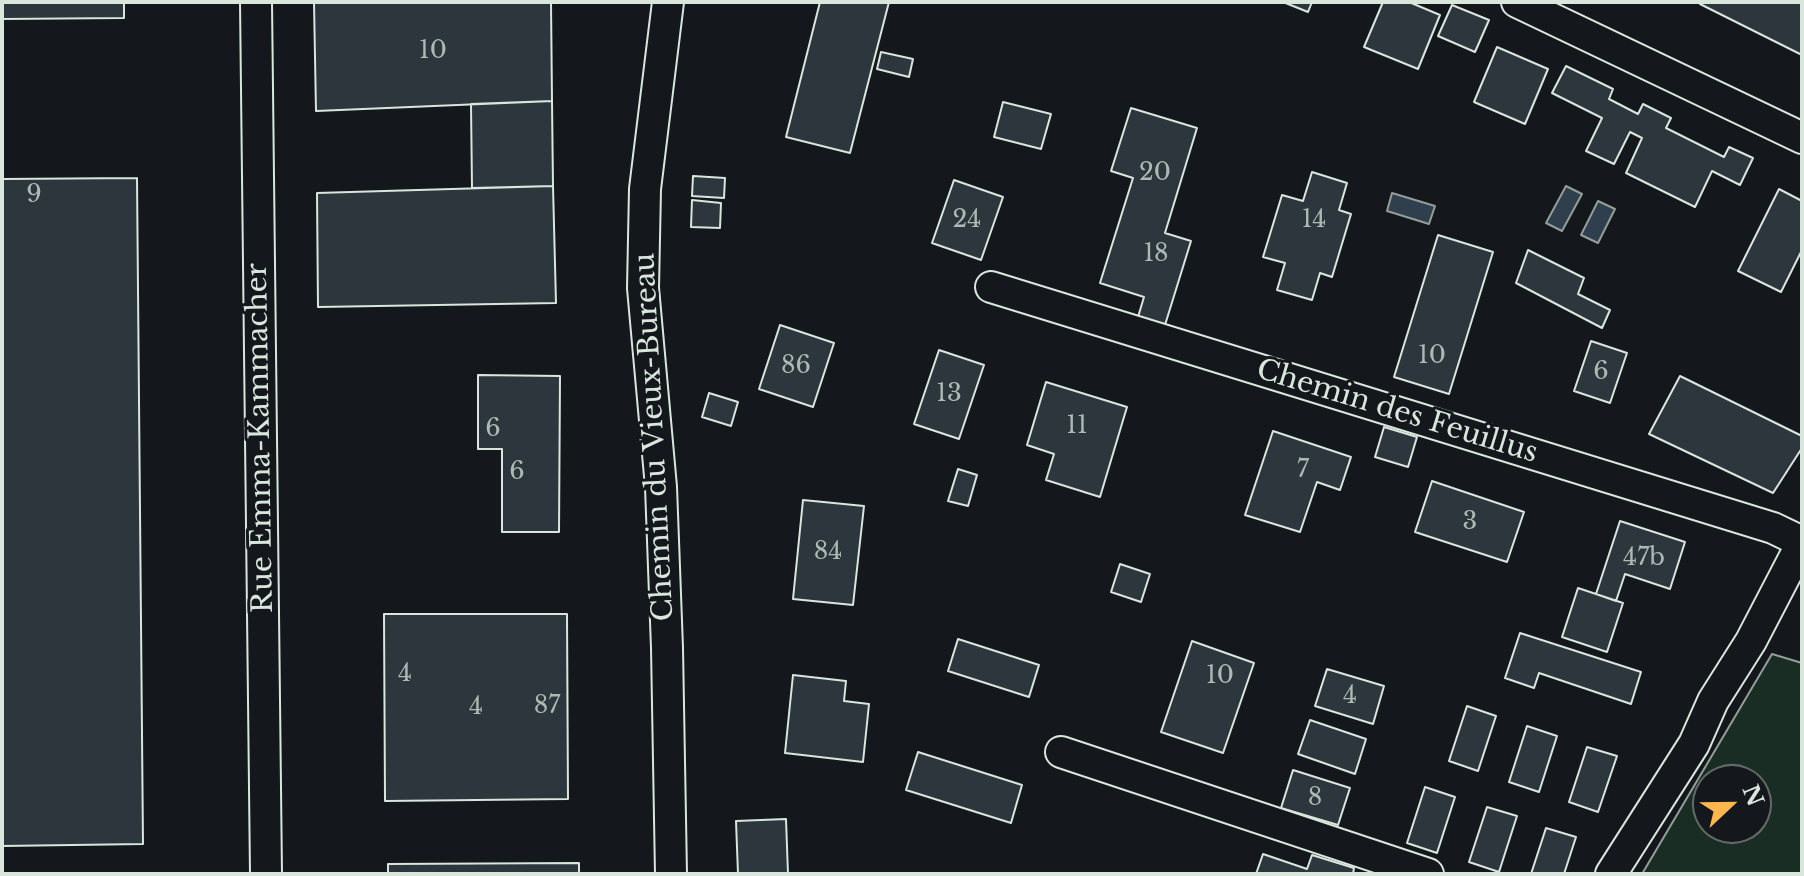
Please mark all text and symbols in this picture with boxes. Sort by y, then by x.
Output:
house number: 10 [419,37,447,65]
house number: 20 [1139,159,1171,187]
house number: 9 [26,181,42,209]
house number: 24 [953,206,981,234]
house number: 14 [1302,206,1326,234]
house number: 18 [1143,240,1169,268]
street label: Chemin du Vieux-Bureau [629,252,681,622]
street label: Rue Emma-Kammacher [241,263,281,613]
house number: 10 [1418,342,1446,370]
house number: 86 [781,352,811,380]
street label: Chemin des Feuillus [1252,353,1542,471]
house number: 6 [1593,358,1609,386]
house number: 13 [936,380,962,408]
house number: 11 [1066,412,1088,440]
house number: 6 [485,415,501,443]
house number: 7 [1297,456,1309,484]
house number: 6 [509,458,525,486]
house number: 3 [1463,508,1477,536]
house number: 84 [814,538,842,566]
house number: 47b [1623,544,1665,572]
house number: 4 [398,660,412,688]
house number: 10 [1206,662,1234,690]
house number: 4 [1343,682,1357,710]
house number: 87 [534,692,560,720]
house number: 4 [469,693,483,721]
north arrow [1692,764,1772,844]
text: N [1736,781,1769,810]
house number: 8 [1308,784,1322,812]

